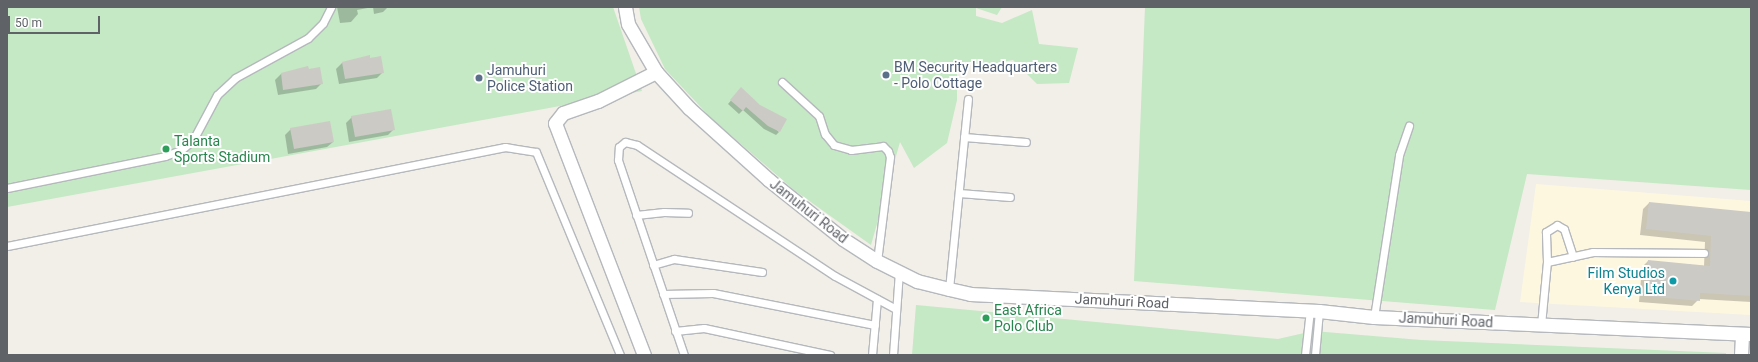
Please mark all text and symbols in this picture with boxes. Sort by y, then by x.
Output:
scale bar [10,8,102,34]
text: 50 m [15,16,42,30]
place label: BM Security Headquarters - Polo Cottage [894,59,1057,92]
place label: Jamuhuri Police Station [487,62,573,94]
marker: BM Security Headquarters - Polo Cottage [881,70,891,80]
marker: Jamuhuri Police Station [474,73,484,83]
place label: Talanta Sports Stadium [174,133,270,166]
marker: Talanta Sports Stadium [161,144,171,154]
street label: Jamuhuri Road [767,175,851,247]
place label: Film Studios Kenya Ltd [1588,265,1665,298]
marker: Film Studios Kenya Ltd [1668,276,1678,286]
street label: Jamuhuri Road [1074,290,1170,312]
place label: East Africa Polo Club [994,302,1062,334]
street label: Jamuhuri Road [1398,309,1494,331]
marker: East Africa Polo Club [981,313,991,323]

